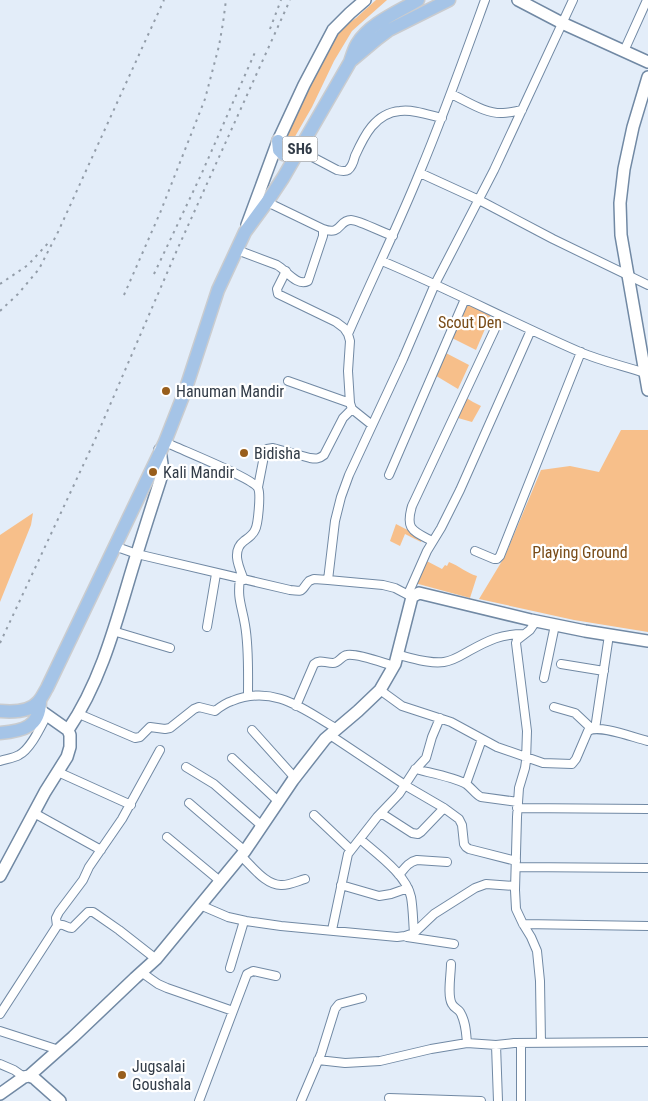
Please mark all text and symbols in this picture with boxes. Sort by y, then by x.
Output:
road number: SH6 [282,136,318,162]
park label: Scout Den [438,313,502,332]
place label: Hanuman Mandir [176,382,284,401]
marker: Hanuman Mandir [160,385,172,397]
place label: Bidisha [254,444,301,463]
marker: Bidisha [238,447,250,459]
place label: Kali Mandir [163,463,235,482]
marker: Kali Mandir [147,466,159,478]
park label: Playing Ground [532,543,628,562]
place label: Jugsalai Goushala [132,1057,191,1094]
marker: Jugsalai Goushala [116,1069,128,1081]

